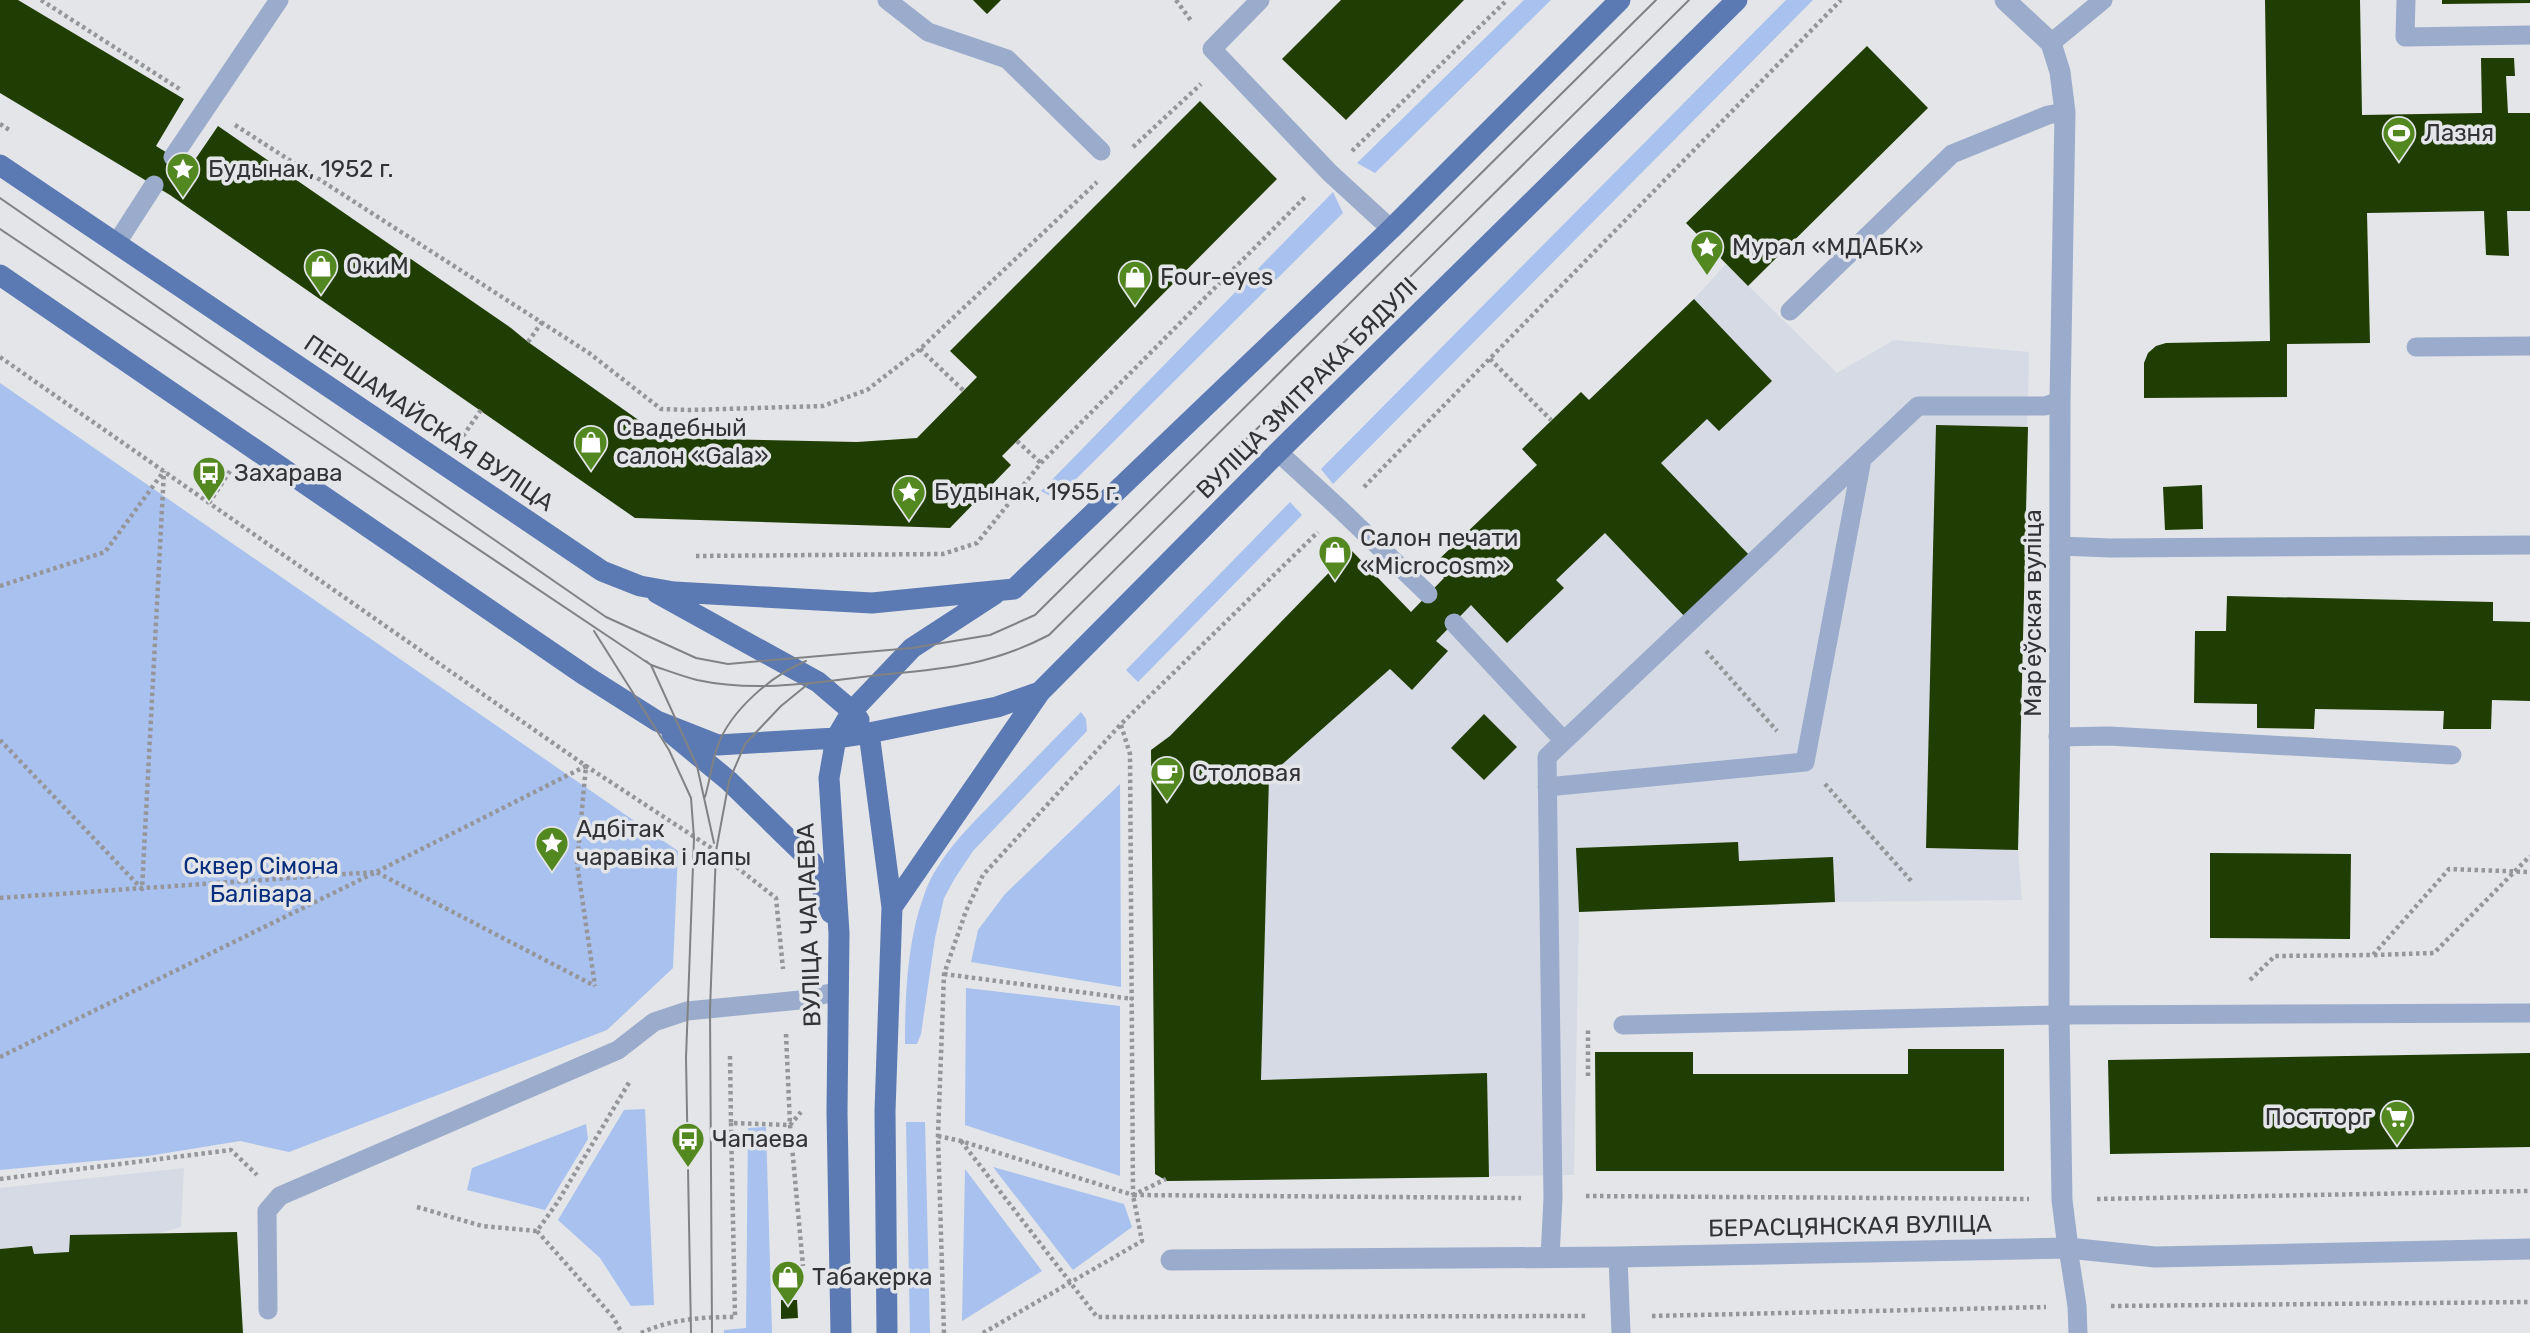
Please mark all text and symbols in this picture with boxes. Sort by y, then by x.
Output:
sports icon: Лазня [2380,114,2418,163]
place label: Лазня [2424,119,2494,147]
place icon: Будынак, 1952 г. [164,150,202,199]
place label: Будынак, 1952 г. [208,155,394,183]
place icon: Мурал «МДАБК» [1688,228,1726,277]
place label: Мурал «МДАБК» [1732,233,1924,261]
shop icon: ОкиМ [302,247,340,296]
place label: ОкиМ [346,252,409,280]
shop icon: Four-eyes [1116,258,1154,307]
place label: Four-eyes [1160,263,1273,291]
street label: ВУЛІЦА ЗМІТРАКА БЯДУЛІ [1191,272,1423,504]
street label: ПЕРШАМАЙСКАЯ ВУЛІЦА [299,329,559,517]
place label: Свадебный салон «Gala» [616,414,769,470]
shop icon: Свадебный салон «Gala» [572,423,610,472]
bus stop icon: Захарава [190,454,228,503]
place label: Захарава [234,459,343,487]
place icon: Будынак, 1955 г. [890,473,928,522]
place label: Будынак, 1955 г. [934,478,1120,506]
street label: Марʼеўская вуліца [2019,509,2047,717]
place label: Салон печати «Microcosm» [1360,524,1518,580]
shop icon: Салон печати «Microcosm» [1316,533,1354,582]
cafe icon: Столовая [1148,754,1186,803]
place label: Столовая [1192,759,1301,787]
place label: Адбітак чаравіка і лапы [576,815,751,871]
street label: ВУЛІЦА ЧАПАЕВА [791,823,827,1027]
place icon: Адбітак чаравіка і лапы [533,824,571,873]
park label: Сквер Сімона Балівара [183,852,339,908]
supermarket icon: Постторг [2378,1098,2416,1147]
place label: Постторг [2265,1103,2373,1131]
bus stop icon: Чапаева [669,1120,707,1169]
place label: Чапаева [712,1125,809,1153]
street label: БЕРАСЦЯНСКАЯ ВУЛІЦА [1708,1210,1992,1242]
shop icon: Табакерка [769,1258,807,1307]
place label: Табакерка [812,1263,932,1291]

